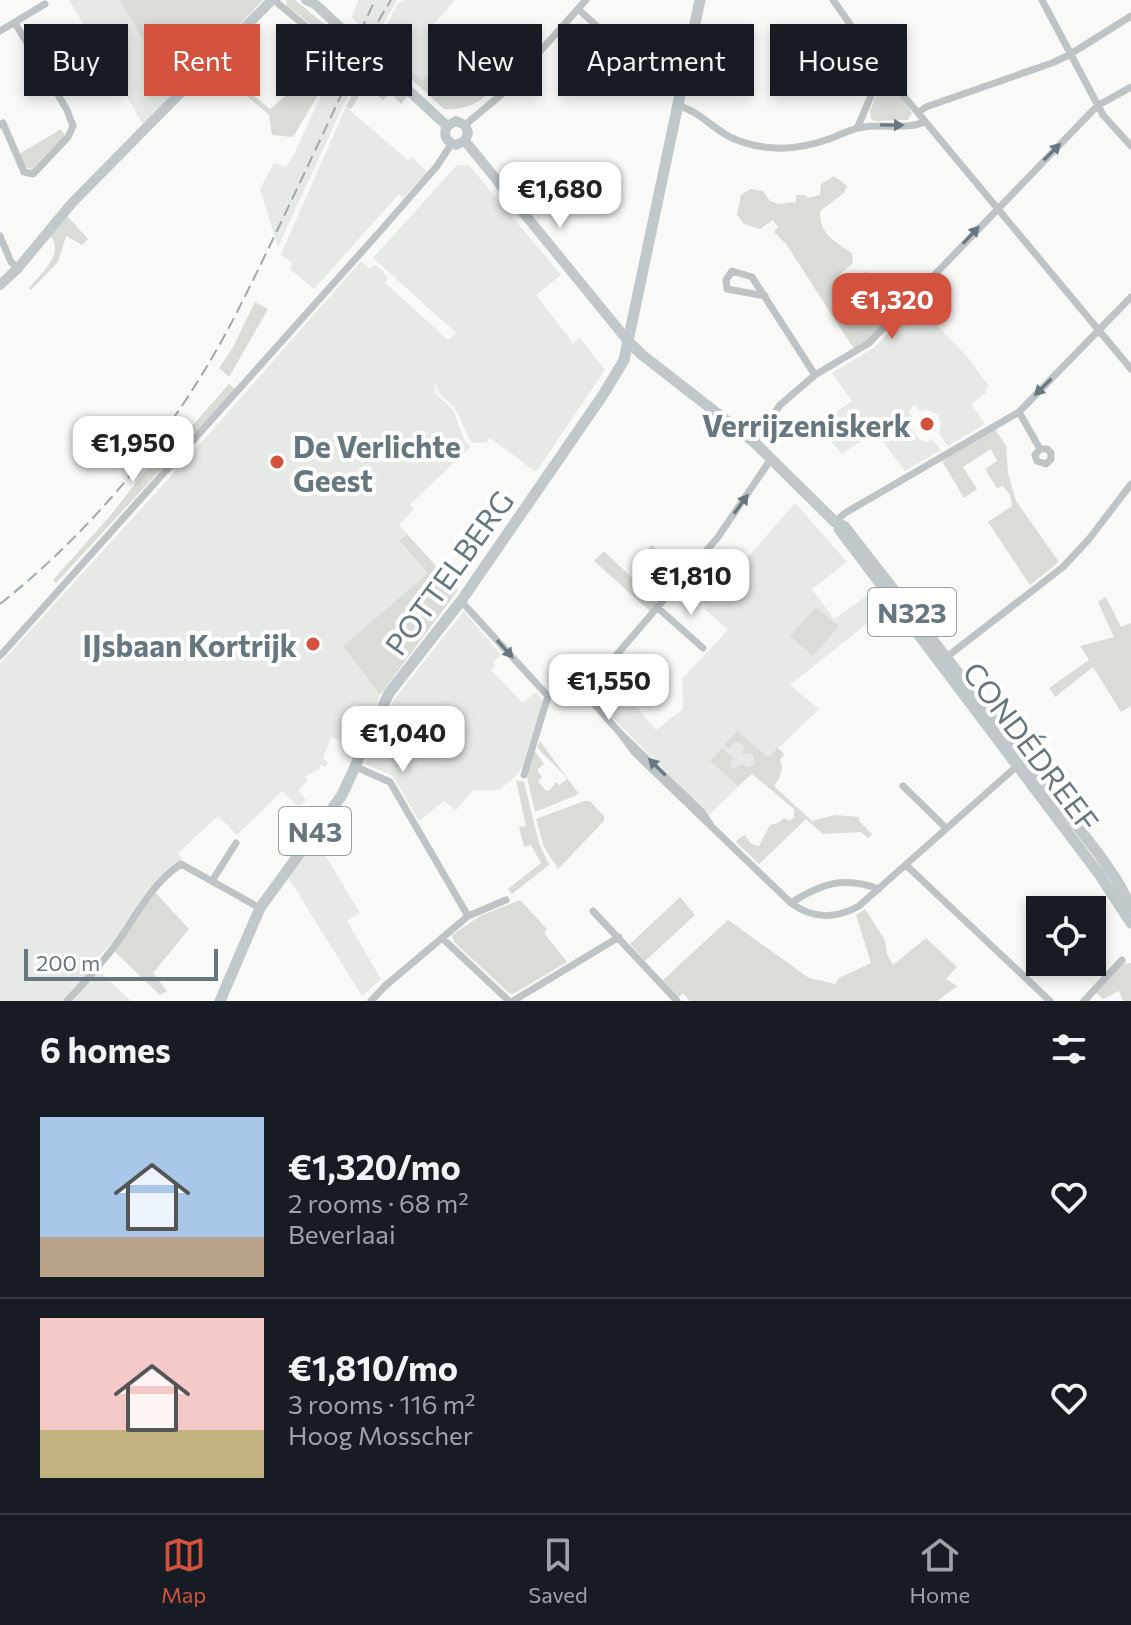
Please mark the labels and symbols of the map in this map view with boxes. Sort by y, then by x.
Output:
one-way arrow [880,119,905,131]
one-way arrow [1042,143,1061,162]
pin: €1,680 [495,162,625,230]
one-way arrow [961,226,979,245]
pin: €1,320 [827,273,957,341]
one-way arrow [1035,377,1053,396]
place label: Verrijzeniskerk [702,406,911,443]
marker: Verrijzeniskerk [918,415,936,433]
pin: €1,950 [68,416,198,484]
place label: De Verlichte Geest [293,427,461,498]
marker: De Verlichte Geest [268,453,286,471]
street label: POTTELBERG [376,482,520,662]
one-way arrow [733,493,749,515]
pin: €1,810 [626,549,756,617]
road number: N323 [868,588,956,636]
place label: IJsbaan Kortrijk [83,626,297,663]
marker: IJsbaan Kortrijk [304,635,322,653]
one-way arrow [495,639,513,658]
pin: €1,550 [544,654,674,722]
street label: CONDÉDREEF [956,654,1108,838]
pin: €1,040 [338,706,468,774]
one-way arrow [648,758,667,777]
road number: N43 [279,807,351,855]
scale bar [24,945,218,981]

